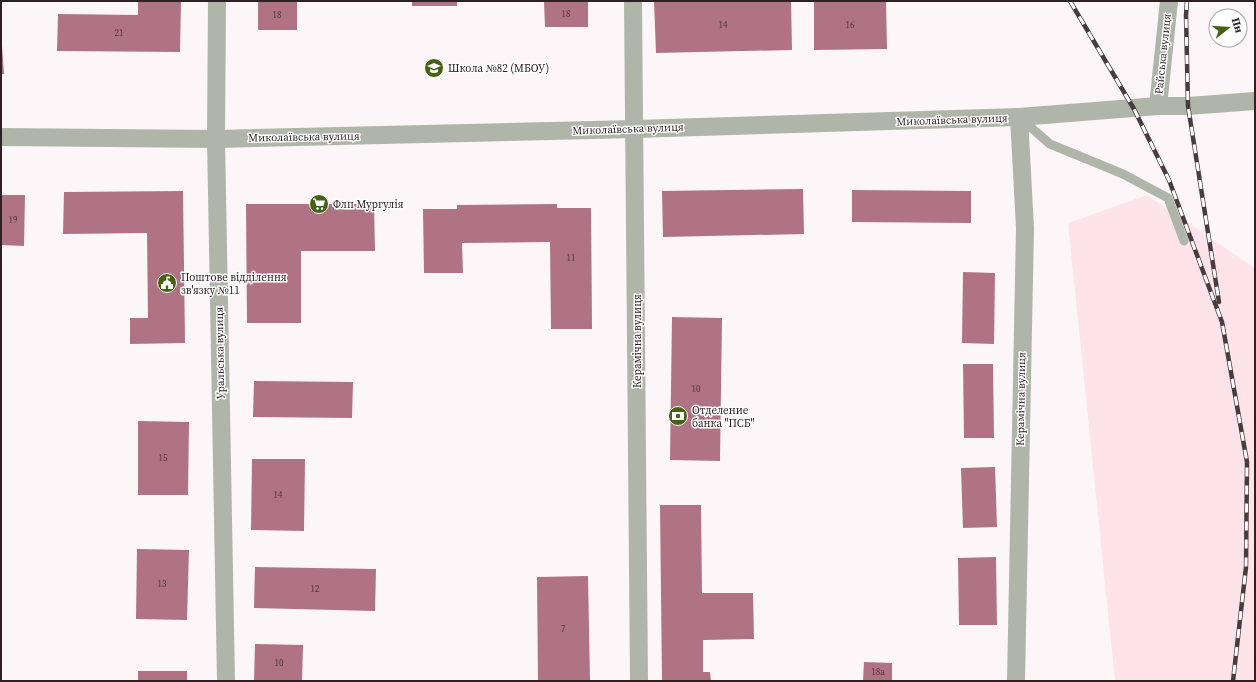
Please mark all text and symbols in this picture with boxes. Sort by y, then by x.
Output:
house number: 18 [561,8,571,20]
north arrow [1208,8,1248,48]
house number: 18 [272,9,282,21]
street label: Райська вулиця [1151,13,1175,95]
text: Пн [1228,16,1247,35]
house number: 14 [718,19,728,31]
house number: 16 [845,19,855,31]
house number: 21 [114,27,124,39]
school or university icon: Школа №82 (МБОУ) [423,57,445,79]
place label: Школа №82 (МБОУ) [448,61,549,76]
street label: Миколаївська вулиця [896,111,1008,129]
street label: Миколаївська вулиця [572,120,684,138]
street label: Миколаївська вулиця [248,129,360,145]
supermarket icon: Флп Мургулія [308,193,330,215]
place label: Флп Мургулія [333,197,404,212]
house number: 19 [8,214,18,226]
house number: 11 [566,252,576,264]
place label: Поштове відділення зв'язку №11 [181,270,287,298]
public building icon: Поштове відділення зв'язку №11 [156,272,178,294]
street label: Керамічна вулиця [630,294,645,388]
street label: Уральська вулиця [212,307,228,399]
street label: Керамічна вулиця [1013,352,1029,446]
house number: 10 [691,383,701,395]
place label: Отделение банка "ПСБ" [692,403,754,431]
bank icon: Отделение банка "ПСБ" [667,405,689,427]
house number: 15 [158,452,168,464]
house number: 14 [273,489,283,501]
house number: 13 [157,578,167,590]
house number: 12 [310,583,320,595]
house number: 7 [561,623,566,635]
house number: 10 [274,657,284,669]
house number: 18а [871,666,885,678]

